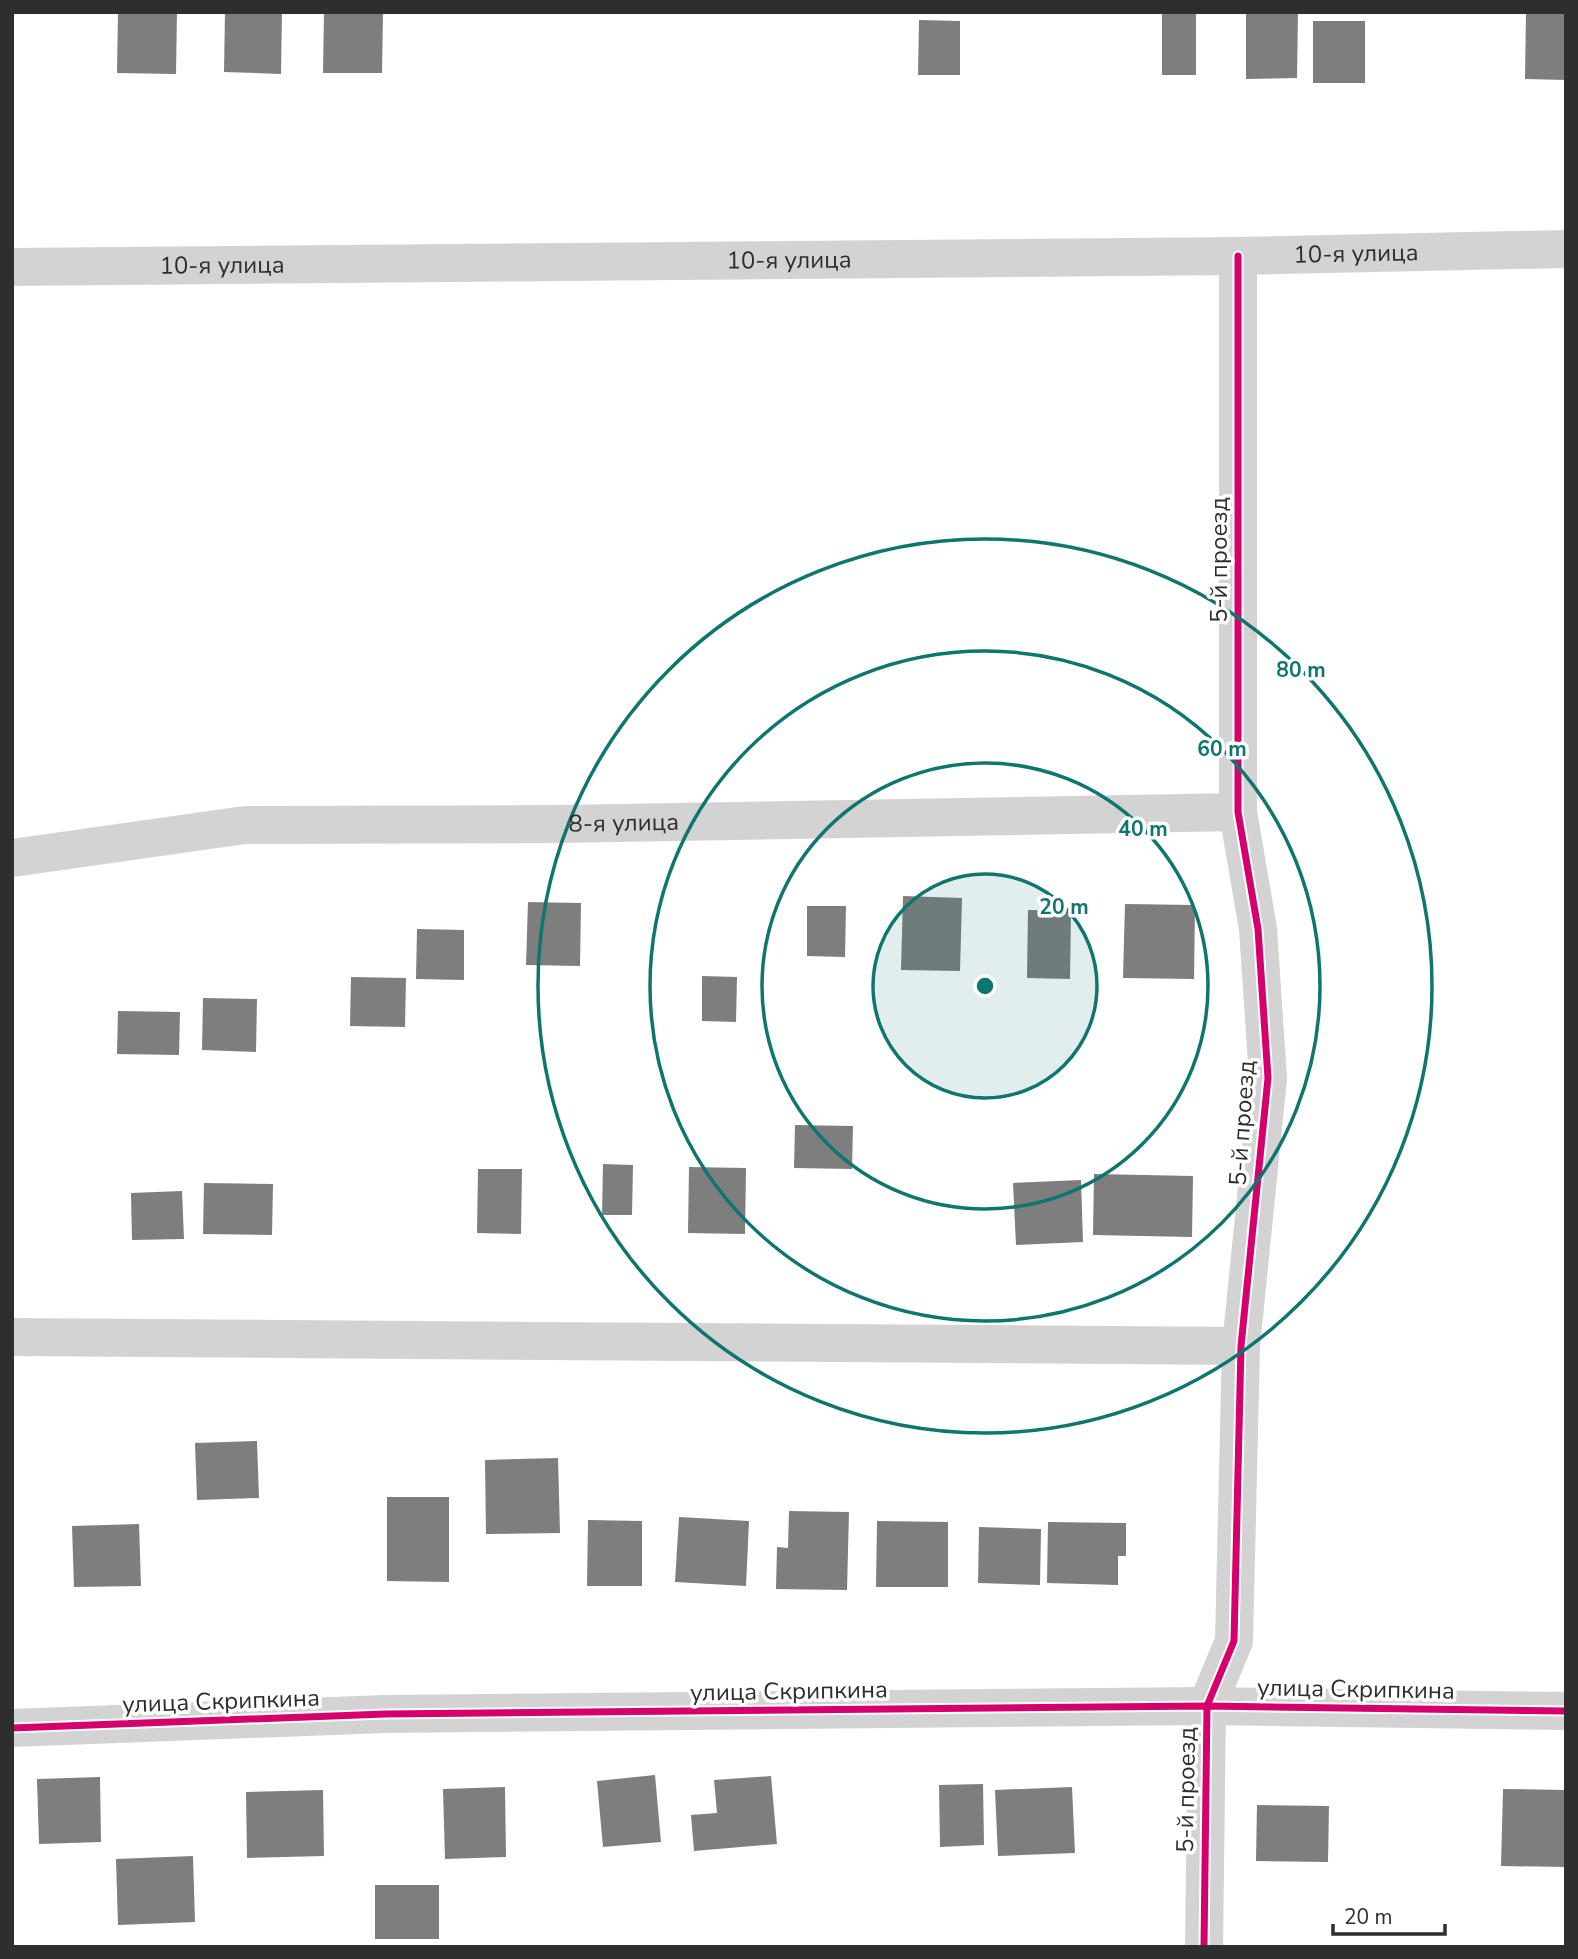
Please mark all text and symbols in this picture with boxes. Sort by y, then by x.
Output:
street label: 10-я улица [1293,236,1419,271]
street label: 10-я улица [726,243,852,277]
street label: 10-я улица [159,249,285,282]
street label: 5-й проезд [1203,497,1235,623]
text: 80 m [1276,656,1326,684]
text: 60 m [1197,735,1247,763]
street label: 8-я улица [568,806,679,840]
text: 40 m [1118,815,1168,843]
text: 20 m [1039,893,1089,921]
centre of rings [973,974,997,998]
street label: 5-й проезд [1222,1059,1262,1187]
street label: улица Скрипкина [1257,1671,1455,1707]
street label: улица Скрипкина [690,1673,888,1709]
street label: улица Скрипкина [122,1682,320,1720]
street label: 5-й проезд [1169,1727,1203,1853]
scale bar [1333,1892,1445,1936]
text: 20 m [1344,1903,1393,1931]

